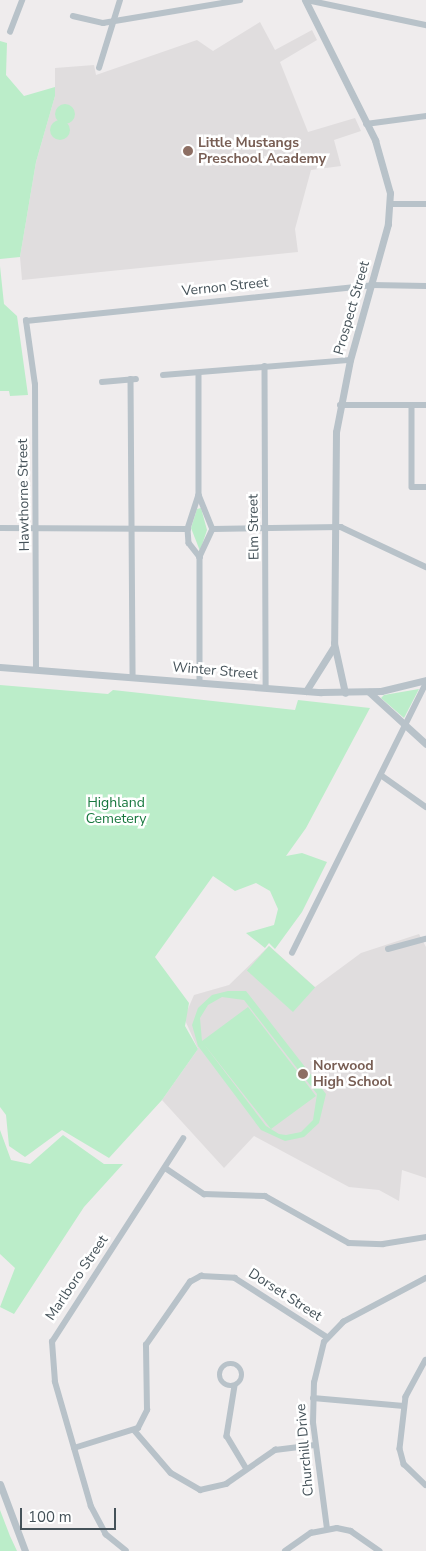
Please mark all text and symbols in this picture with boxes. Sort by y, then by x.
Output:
place label: Little Mustangs Preschool Academy [198,135,326,168]
marker: Little Mustangs Preschool Academy [182,145,194,157]
street label: Prospect Street [331,259,373,357]
street label: Vernon Street [181,274,269,300]
street label: Hawthorne Street [15,438,33,552]
street label: Elm Street [245,494,263,560]
street label: Winter Street [172,659,258,683]
park label: Highland Cemetery [86,795,146,828]
place label: Norwood High School [313,1058,392,1090]
marker: Norwood High School [297,1068,309,1080]
street label: Marlboro Street [42,1232,112,1324]
street label: Dorset Street [245,1265,325,1325]
street label: Churchill Drive [293,1403,317,1497]
scale bar [22,1498,119,1530]
text: 100 m [28,1507,72,1527]

